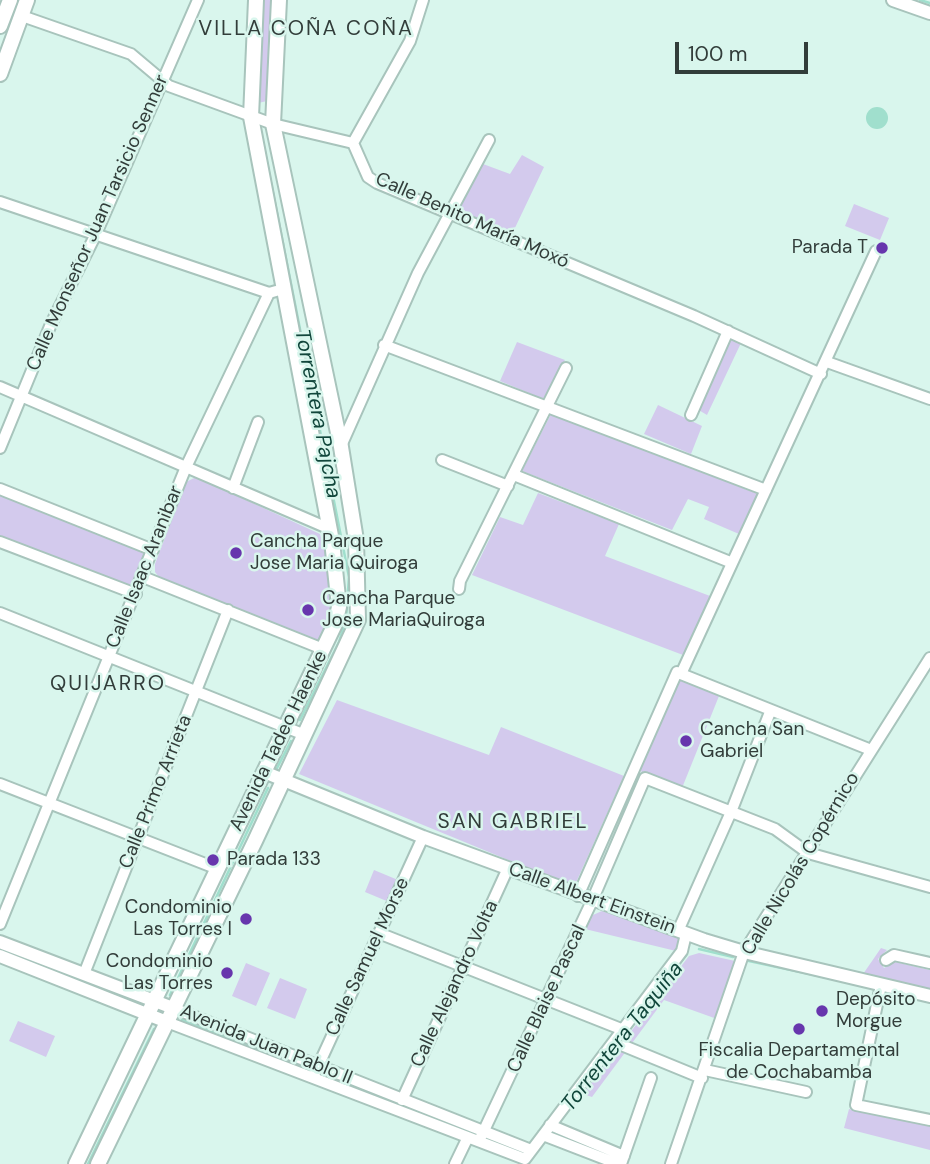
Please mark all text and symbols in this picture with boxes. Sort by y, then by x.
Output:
district label: VILLA COÑA COÑA [200,16,412,42]
scale bar [678,28,811,72]
text: 100 m [688,40,748,68]
street label: Calle Monseñor Juan Tarsicio Senner [22,71,174,375]
street label: Calle Benito María Moxó [372,168,572,274]
place label: Parada T [792,237,868,259]
marker: Parada T [874,240,890,256]
water label: Torrentera Pajcha [288,327,346,501]
street label: Calle Isaac Aranibar [102,482,188,652]
place label: Cancha Parque Jose Maria Quiroga [250,531,418,575]
marker: Cancha Parque Jose Maria Quiroga [228,545,244,561]
place label: Cancha Parque Jose MariaQuiroga [322,588,485,632]
marker: Cancha Parque Jose MariaQuiroga [300,602,316,618]
street label: Avenida Tadeo Haenke [225,647,333,835]
district label: QUIJARRO [51,671,165,697]
street label: Calle Primo Arrieta [115,712,197,872]
place label: Cancha San Gabriel [700,719,804,763]
marker: Cancha San Gabriel [678,733,694,749]
street label: Calle Nicolás Copérnico [737,768,865,960]
district label: SAN GABRIEL [439,809,587,835]
place label: Parada 133 [227,849,321,871]
marker: Parada 133 [205,852,221,868]
street label: Calle Albert Einstein [505,858,679,940]
street label: Calle Samuel Morse [321,874,415,1040]
place label: Condominio Las Torres I [125,897,232,941]
street label: Calle Alejandro Volta [406,897,504,1071]
marker: Condominio Las Torres I [238,911,254,927]
street label: Calle Blaise Pascal [503,922,591,1076]
place label: Condominio Las Torres [106,951,213,995]
water label: Torrentera Taquiña [557,957,689,1117]
marker: Condominio Las Torres [219,965,235,981]
place label: Depósito Morgue [836,989,916,1033]
street label: Avenida Juan Pablo II [177,1000,355,1090]
marker: Depósito Morgue [814,1003,830,1019]
marker: Fiscalia Departamental de Cochabamba [791,1021,807,1037]
place label: Fiscalia Departamental de Cochabamba [698,1040,900,1084]

